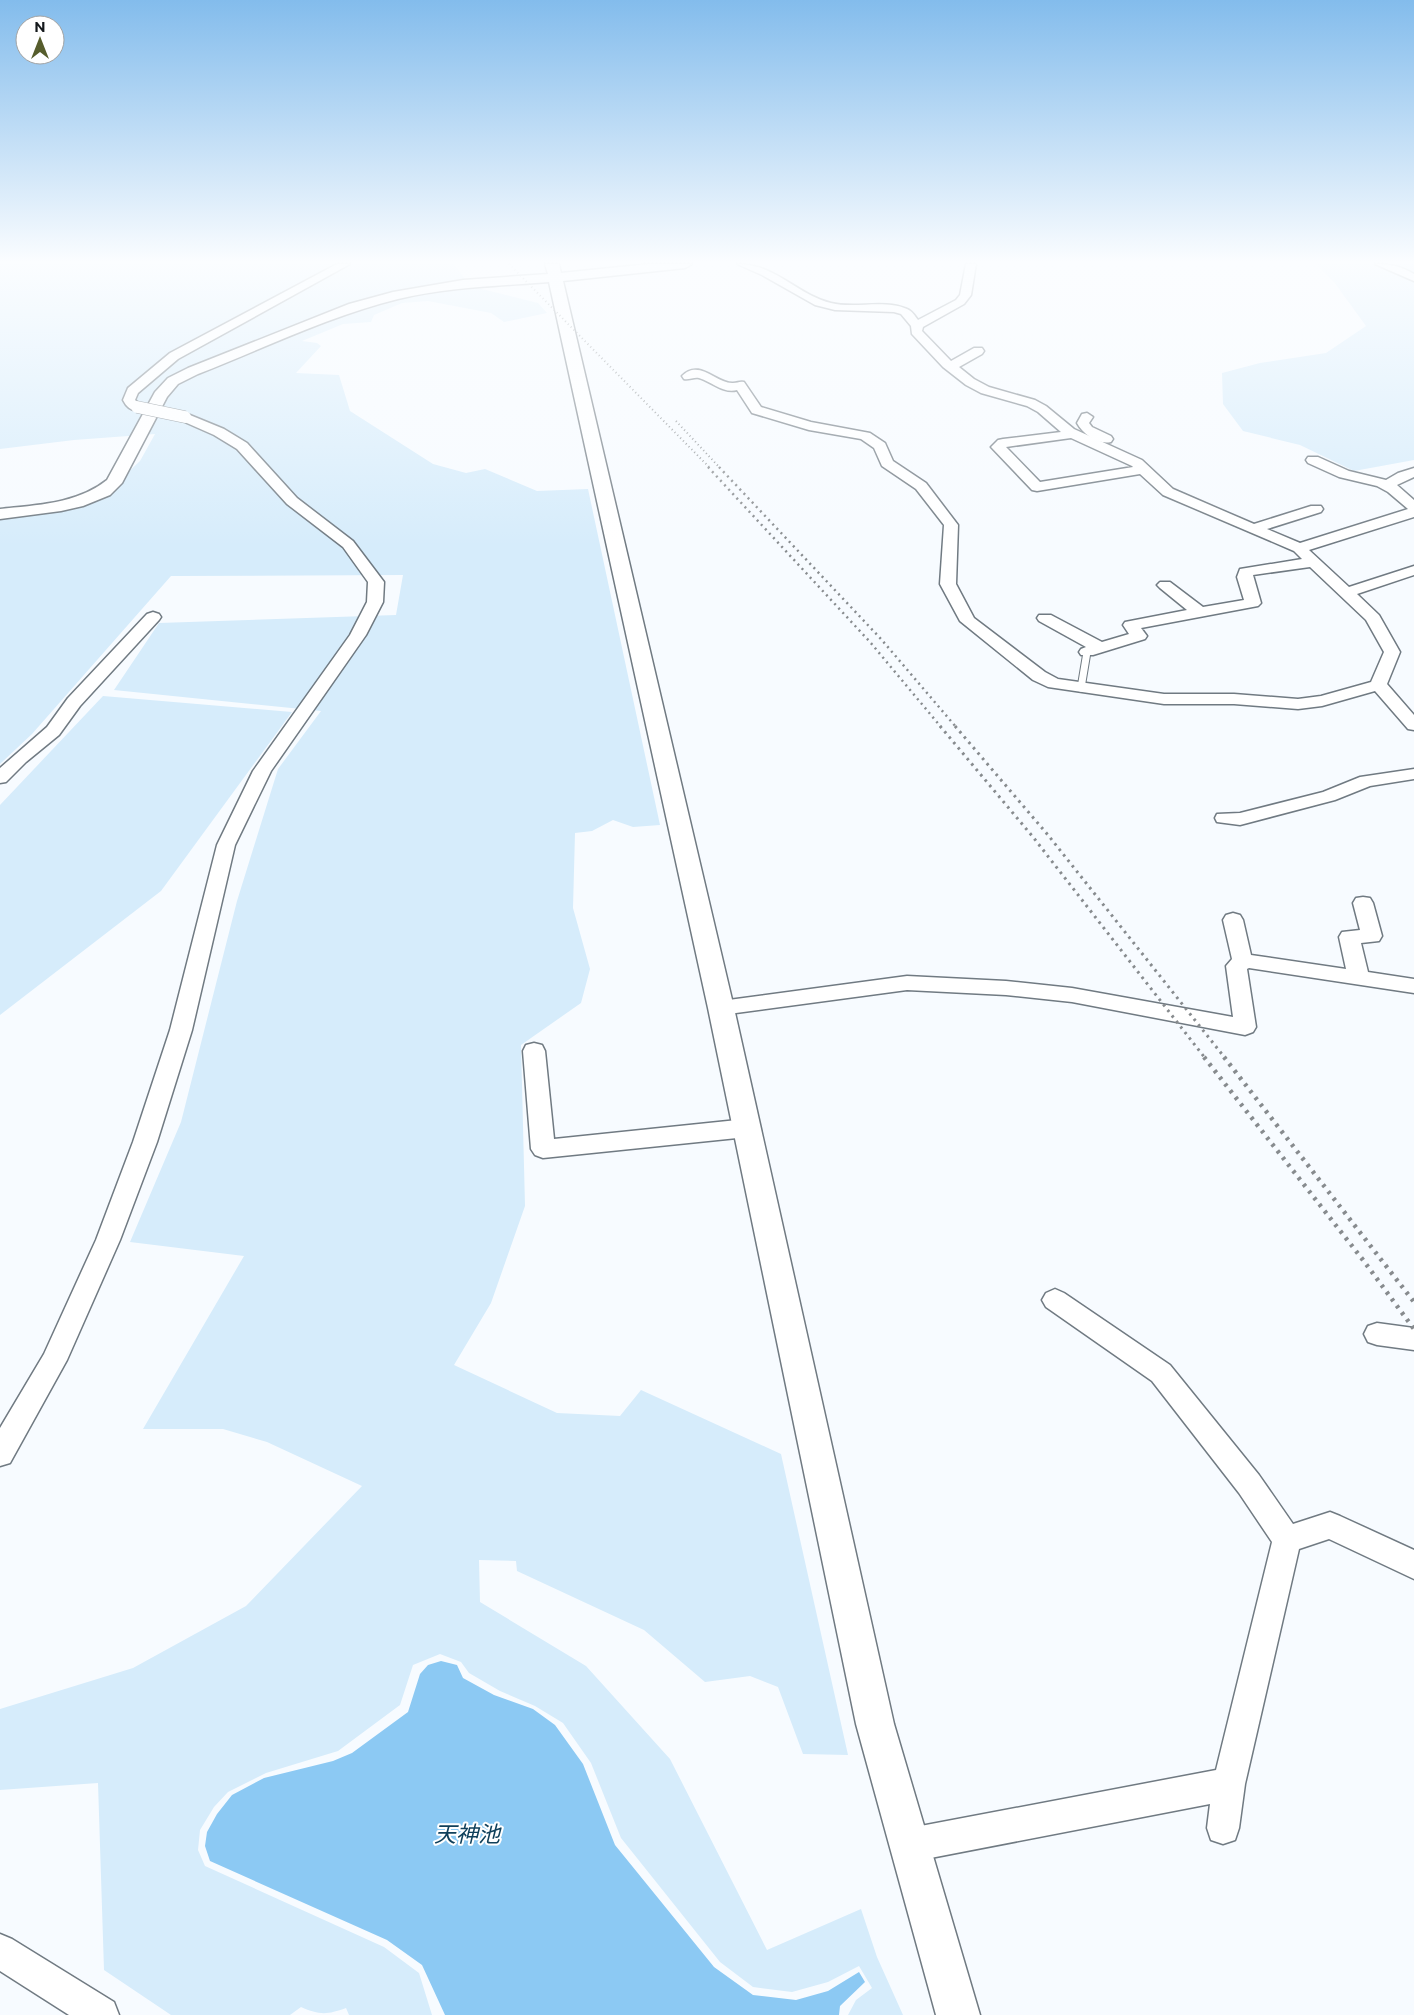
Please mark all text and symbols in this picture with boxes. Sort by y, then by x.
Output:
north arrow [15,15,65,65]
text: N [34,18,46,36]
water label: 天神池 [434,1821,502,1848]

